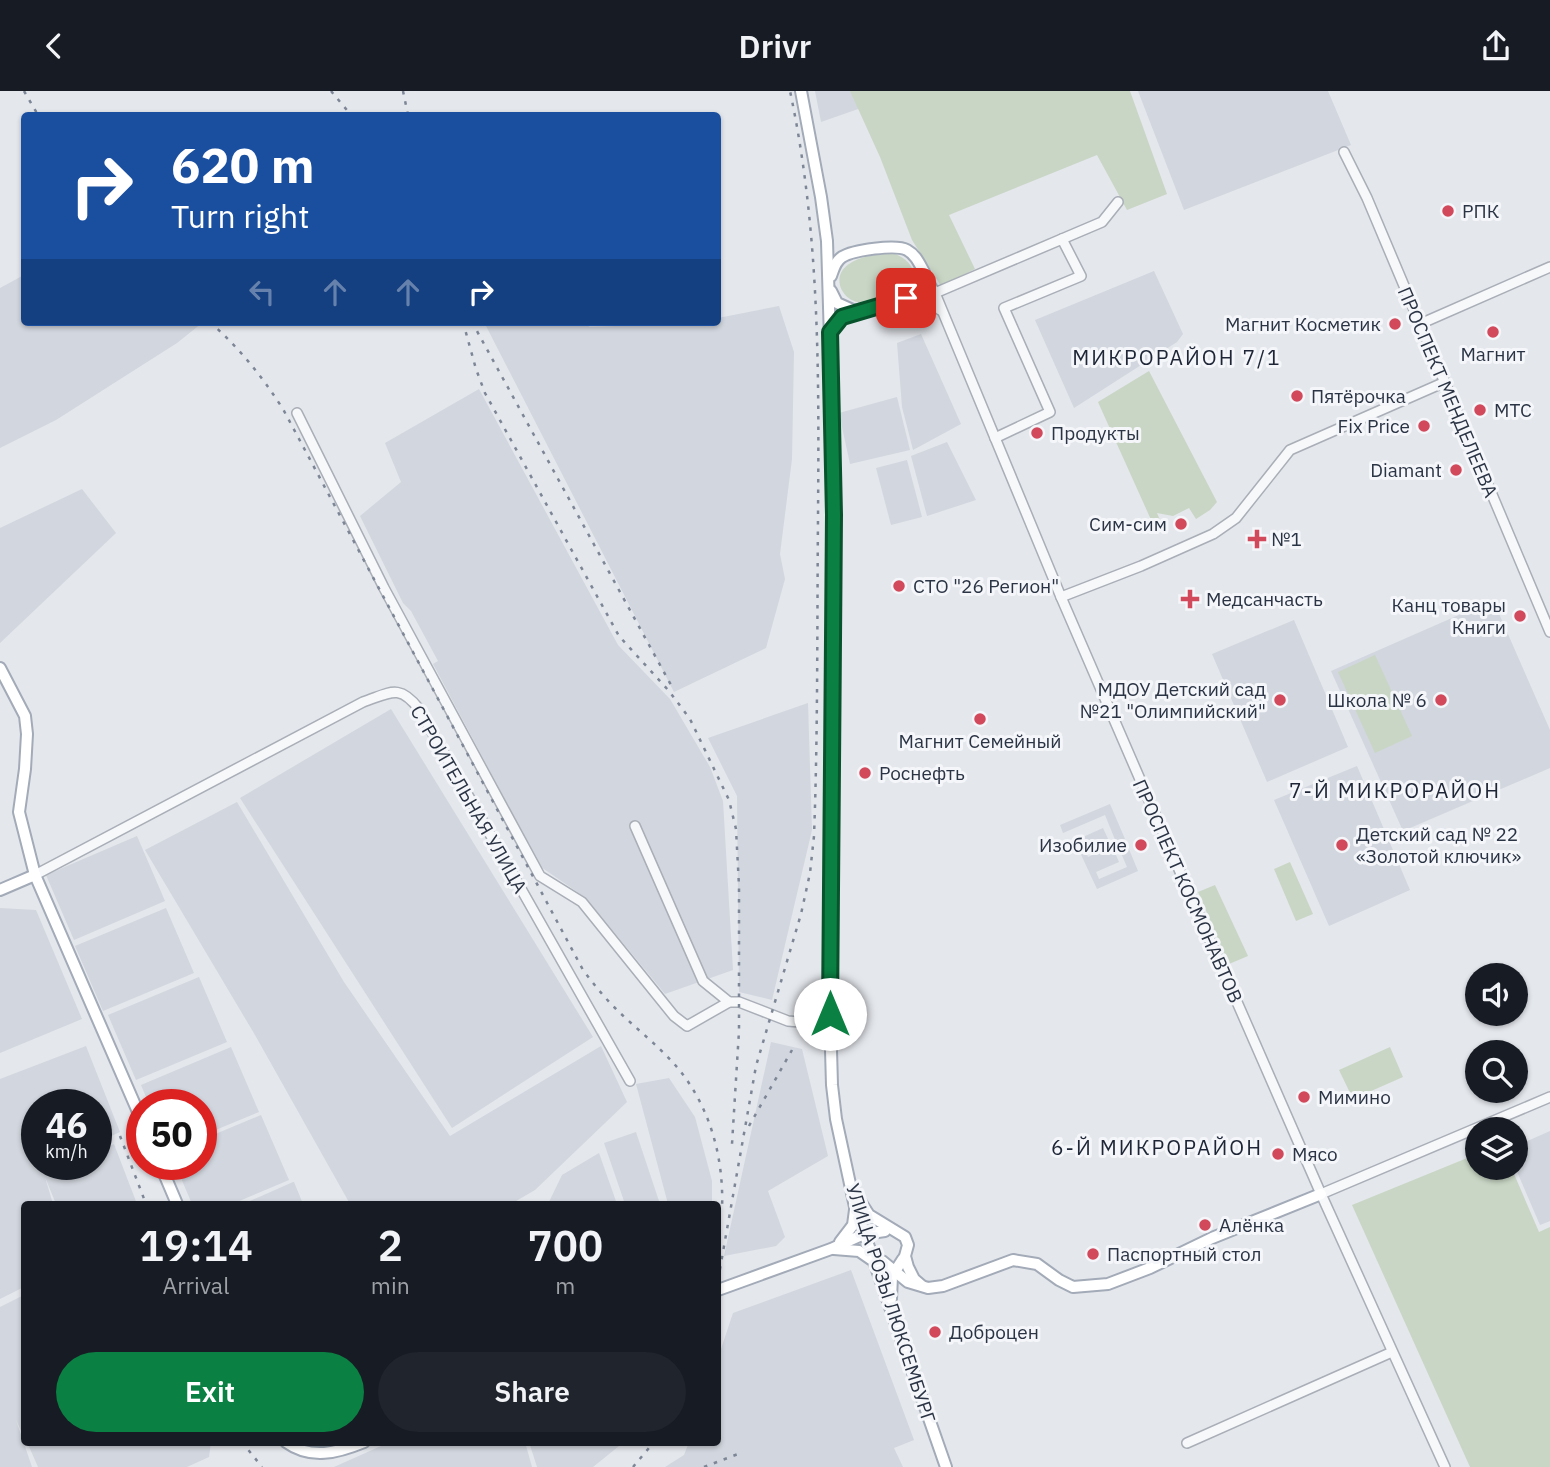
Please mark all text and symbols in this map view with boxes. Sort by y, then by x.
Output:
text: Drivr [739,25,811,67]
icon: back [35,27,73,65]
icon: share [1477,27,1515,65]
text: 620 m [171,133,315,196]
icon: right [56,140,147,231]
text: Turn right [171,195,309,237]
place label: РПК [1462,199,1499,223]
marker: РПК [1440,203,1456,219]
pin [876,268,936,328]
icon: left [243,273,281,311]
icon: ahead [316,273,354,311]
icon: ahead [389,273,427,311]
icon: right [462,273,500,311]
icon: arrive [887,279,925,317]
street label: ПРОСПЕКТ МЕНДЕЛЕЕВА [1393,283,1503,501]
place label: Магнит Косметик [1225,312,1381,336]
marker: Магнит Косметик [1387,316,1403,332]
marker: Магнит [1485,324,1501,340]
place label: Магнит [1460,342,1526,366]
district label: МИКРОРАЙОН 7/1 [1072,343,1282,371]
place label: Пятёрочка [1311,384,1406,408]
marker: Пятёрочка [1289,388,1305,404]
place label: МТС [1494,398,1532,422]
marker: МТС [1472,402,1488,418]
place label: Fix Price [1338,414,1410,438]
marker: Fix Price [1416,418,1432,434]
place label: Продукты [1051,421,1140,445]
marker: Продукты [1029,425,1045,441]
place label: Diamant [1370,458,1442,482]
marker: Diamant [1448,462,1464,478]
place label: Сим-сим [1089,512,1167,536]
marker: Сим-сим [1173,516,1189,532]
place label: №1 [1271,527,1302,551]
marker: №1 [1249,531,1265,547]
place label: СТО "26 Регион" [913,574,1059,598]
marker: СТО "26 Регион" [891,578,907,594]
place label: Медсанчасть [1206,587,1323,611]
marker: Медсанчасть [1180,589,1200,609]
place label: Канц товары Книги [1392,593,1506,639]
marker: Канц товары Книги [1512,608,1528,624]
place label: МДОУ Детский сад №21 "Олимпийский" [1079,677,1266,723]
place label: Школа № 6 [1327,688,1427,712]
marker: МДОУ Детский сад №21 "Олимпийский" [1272,692,1288,708]
marker: Школа № 6 [1433,692,1449,708]
street label: СТРОИТЕЛЬНАЯ УЛИЦА [405,701,533,897]
marker: Магнит Семейный [972,711,988,727]
place label: Магнит Семейный [899,729,1061,753]
place label: Роснефть [879,761,965,785]
marker: Роснефть [857,765,873,781]
street label: ПРОСПЕКТ КОСМОНАВТОВ [1128,775,1248,1007]
district label: 7-Й МИКРОРАЙОН [1289,776,1501,804]
place label: Детский сад № 22 «Золотой ключик» [1356,822,1521,868]
place label: Изобилие [1039,833,1127,857]
marker: Изобилие [1133,837,1149,853]
marker: Детский сад № 22 «Золотой ключик» [1334,837,1350,853]
map controls [1465,963,1528,1180]
button: sound [1465,963,1528,1026]
position arrow [793,977,867,1051]
button: search [1465,1040,1528,1103]
place label: Мимино [1318,1085,1391,1109]
speed limit sign: 50 [126,1089,217,1180]
marker: Мимино [1296,1089,1312,1105]
text: 46 [45,1102,88,1148]
button: layers [1465,1117,1528,1180]
district label: 6-Й МИКРОРАЙОН [1051,1133,1263,1161]
text: km/h [45,1140,88,1163]
place label: Мясо [1292,1142,1338,1166]
marker: Мясо [1270,1146,1286,1162]
street label: УЛИЦА РОЗЫ ЛЮКСЕМБУРГ [841,1180,941,1426]
place label: Алёнка [1219,1213,1284,1237]
marker: Алёнка [1197,1217,1213,1233]
text: 19:14 [139,1218,253,1273]
text: 2 [378,1218,403,1273]
text: 700 [528,1218,603,1273]
place label: Паспортный стол [1107,1242,1261,1266]
marker: Паспортный стол [1085,1246,1101,1262]
text: Arrival [162,1270,229,1300]
text: min [371,1270,410,1300]
text: m [555,1270,575,1300]
place label: Доброцен [949,1320,1039,1344]
marker: Доброцен [927,1324,943,1340]
button: Exit [56,1352,364,1432]
button: Share [378,1352,686,1432]

